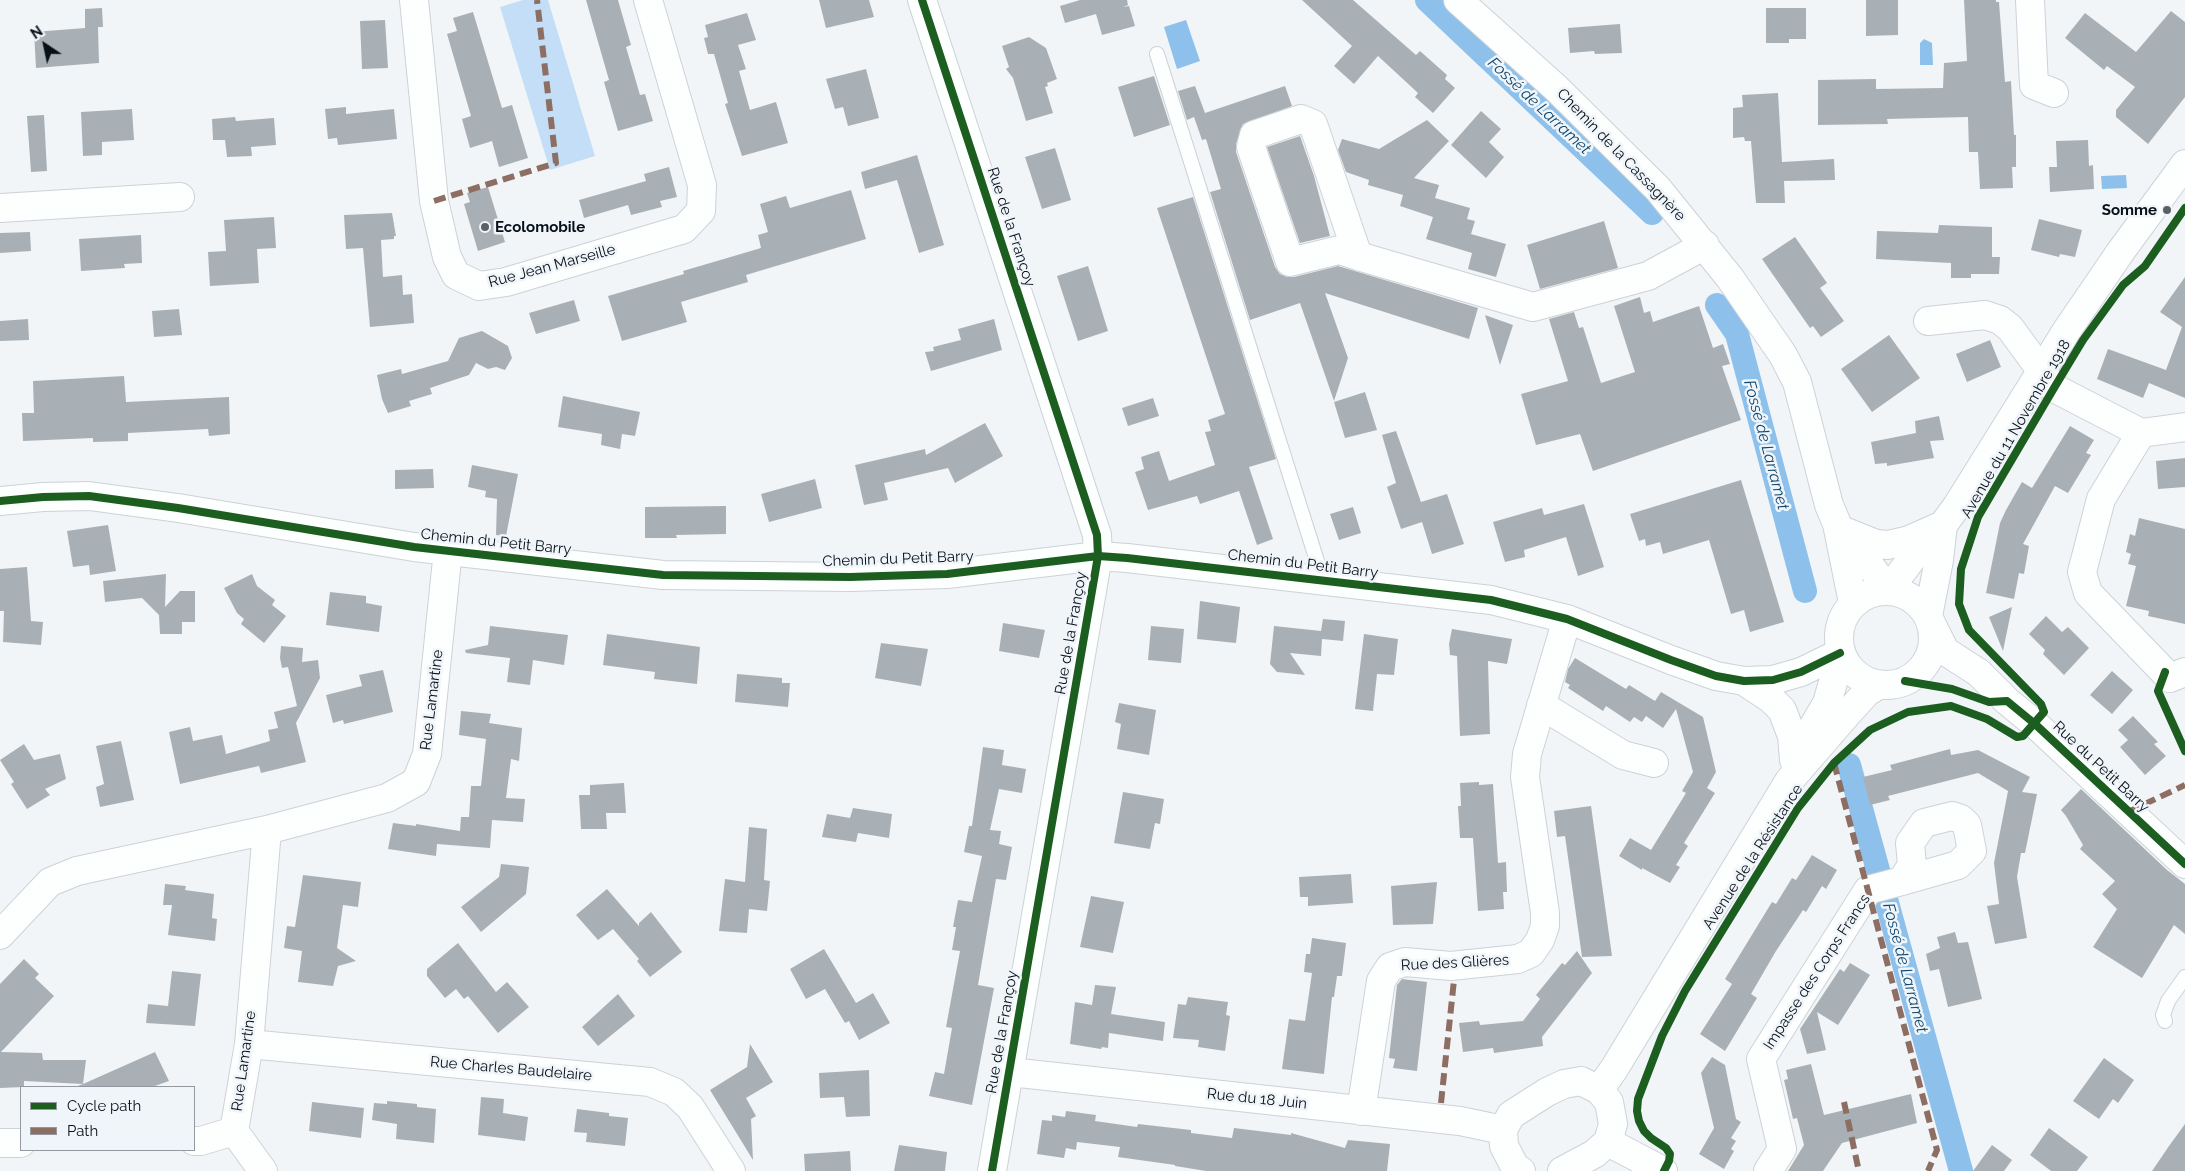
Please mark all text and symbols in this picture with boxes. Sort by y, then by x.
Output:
north arrow [20,20,70,70]
text: N [28,23,46,42]
water label: Fossé de Larramet [1484,53,1594,159]
street label: Chemin de la Cassagnère [1553,85,1689,225]
street label: Rue de la Françoy [983,165,1039,289]
place label: Somme [2102,201,2157,219]
marker: Somme [2161,204,2173,216]
place label: Ecolomobile [495,218,585,236]
marker: Ecolomobile [479,221,491,233]
street label: Rue Jean Marseille [487,240,617,292]
street label: Avenue du 11 Novembre 1918 [1957,337,2075,521]
water label: Fossé de Larramet [1739,378,1793,512]
street label: Chemin du Petit Barry [420,525,572,559]
street label: Chemin du Petit Barry [1227,546,1379,582]
street label: Chemin du Petit Barry [822,547,974,571]
street label: Rue de la Françoy [1051,570,1091,696]
street label: Rue Lamartine [417,649,447,751]
street label: Rue du Petit Barry [2049,718,2153,816]
street label: Avenue de la Résistance [1699,781,1807,933]
street label: Impasse des Corps Francs [1760,891,1874,1053]
water label: Fossé de Larramet [1878,901,1932,1035]
street label: Rue des Glières [1400,951,1510,975]
street label: Rue de la Françoy [982,969,1022,1095]
street label: Rue Lamartine [228,1010,260,1112]
street label: Rue Charles Baudelaire [429,1053,593,1085]
street label: Rue du 18 Juin [1206,1085,1308,1113]
legend [20,1086,195,1151]
text: Cycle path [67,1097,141,1115]
text: Path [67,1122,98,1140]

